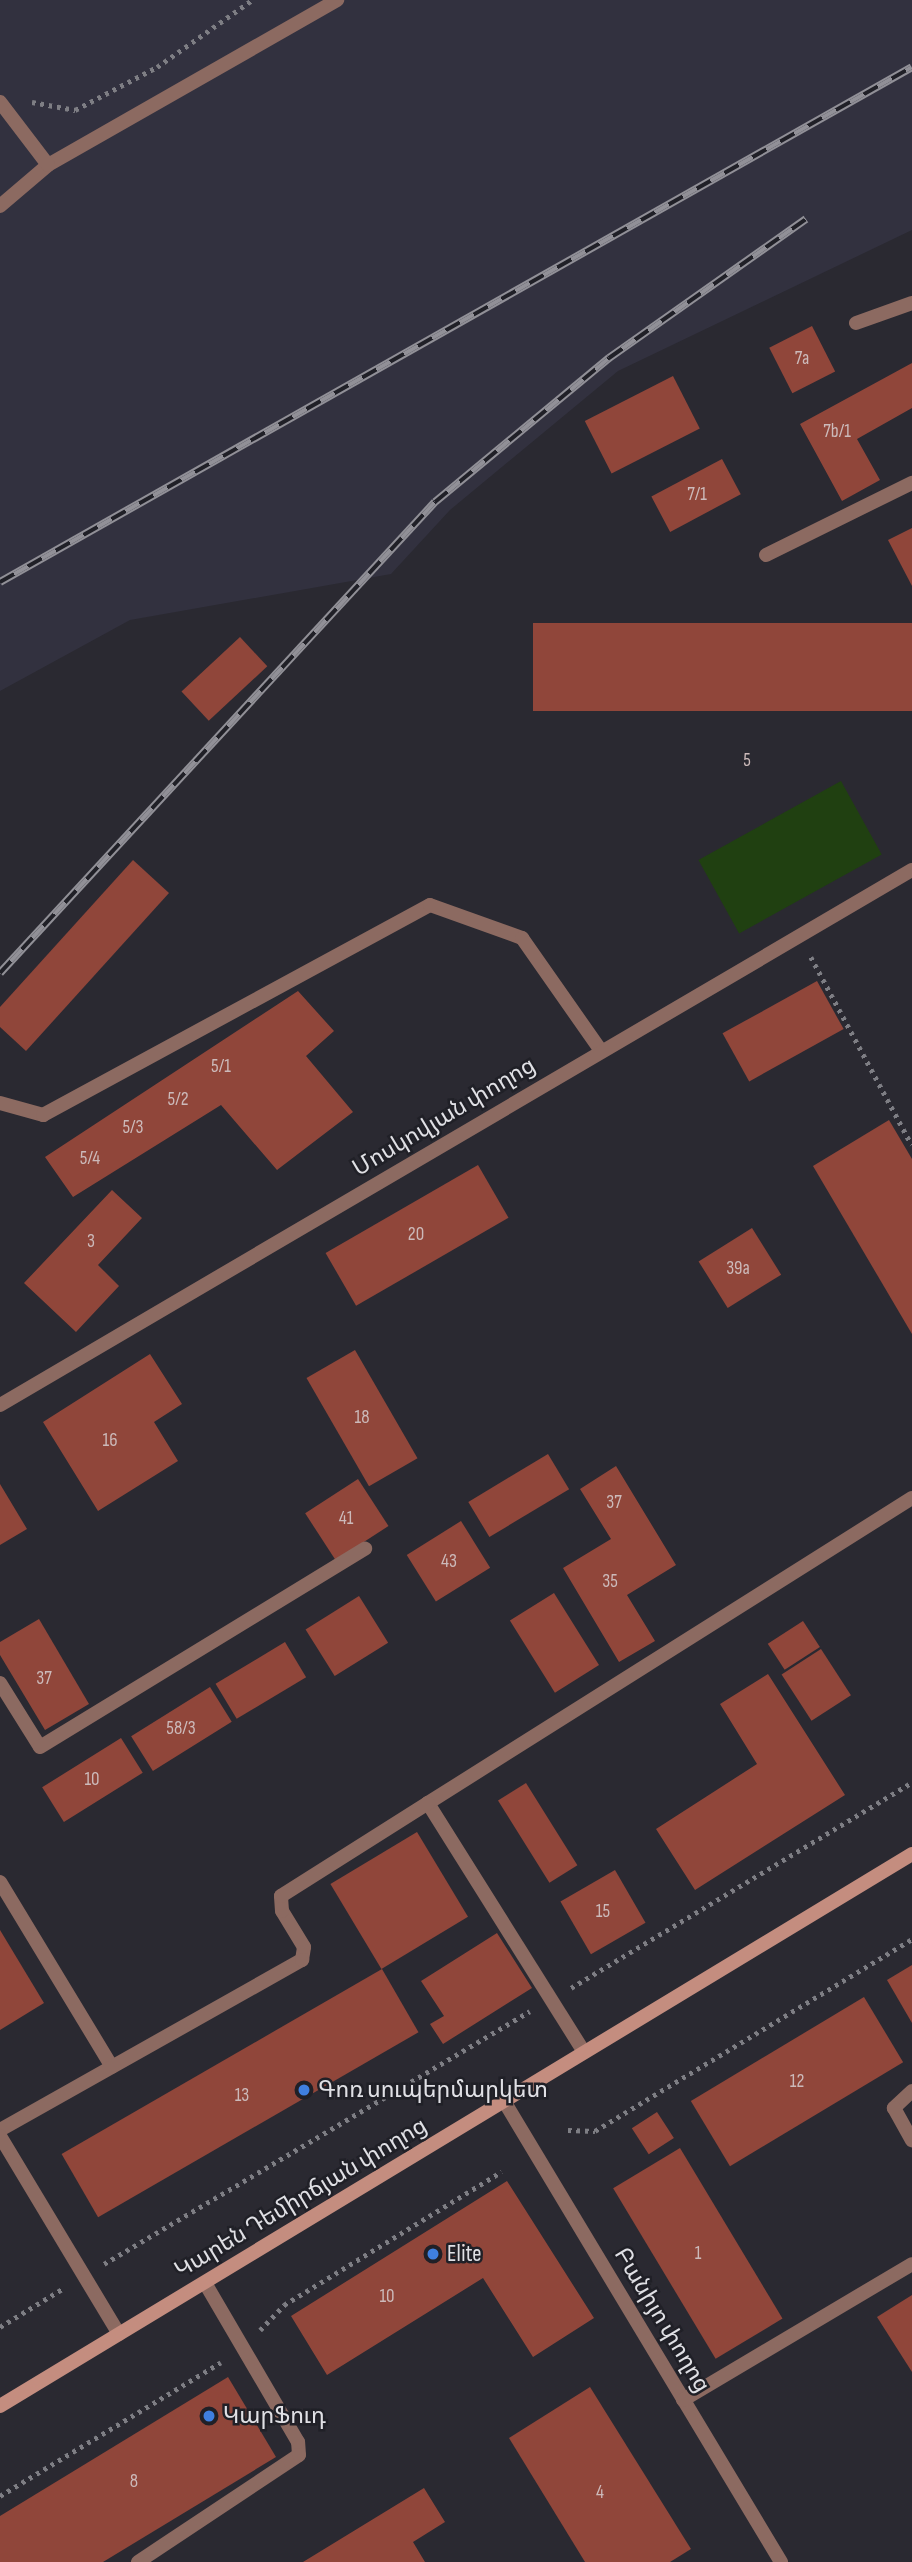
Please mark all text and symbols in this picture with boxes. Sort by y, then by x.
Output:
house number: 7a [795,348,809,370]
house number: 7b/1 [823,421,851,443]
house number: 7/1 [687,484,707,506]
house number: 5 [743,750,751,772]
street label: Մոսկովյան փողոց [348,1052,540,1182]
house number: 5/1 [211,1056,231,1078]
house number: 5/2 [168,1089,188,1111]
house number: 5/3 [122,1117,144,1139]
house number: 5/4 [80,1148,100,1170]
house number: 20 [408,1224,424,1246]
house number: 3 [87,1231,95,1253]
house number: 39a [726,1258,750,1280]
house number: 18 [355,1407,369,1429]
house number: 16 [103,1430,117,1452]
house number: 37 [606,1492,622,1514]
house number: 41 [339,1508,353,1530]
house number: 43 [441,1551,457,1573]
house number: 35 [602,1571,618,1593]
house number: 37 [36,1668,52,1690]
house number: 58/3 [166,1718,196,1740]
house number: 10 [84,1769,100,1791]
house number: 15 [596,1901,610,1923]
house number: 12 [790,2071,804,2093]
place label: Գոռ սուպերմարկետ [318,2076,548,2104]
marker: Գոռ սուպերմարկետ [296,2082,312,2098]
house number: 13 [235,2085,249,2107]
street label: Կարեն Դեմիրճյան փողոց [170,2112,432,2284]
place label: Elite [447,2240,482,2268]
street label: Բանիյո փողոց [608,2243,716,2397]
house number: 1 [695,2243,701,2265]
marker: Elite [425,2246,441,2262]
house number: 10 [379,2286,395,2308]
place label: ԿարՖուդ [223,2402,326,2430]
marker: ԿարՖուդ [201,2408,217,2424]
house number: 8 [130,2471,138,2493]
house number: 4 [596,2482,604,2504]

